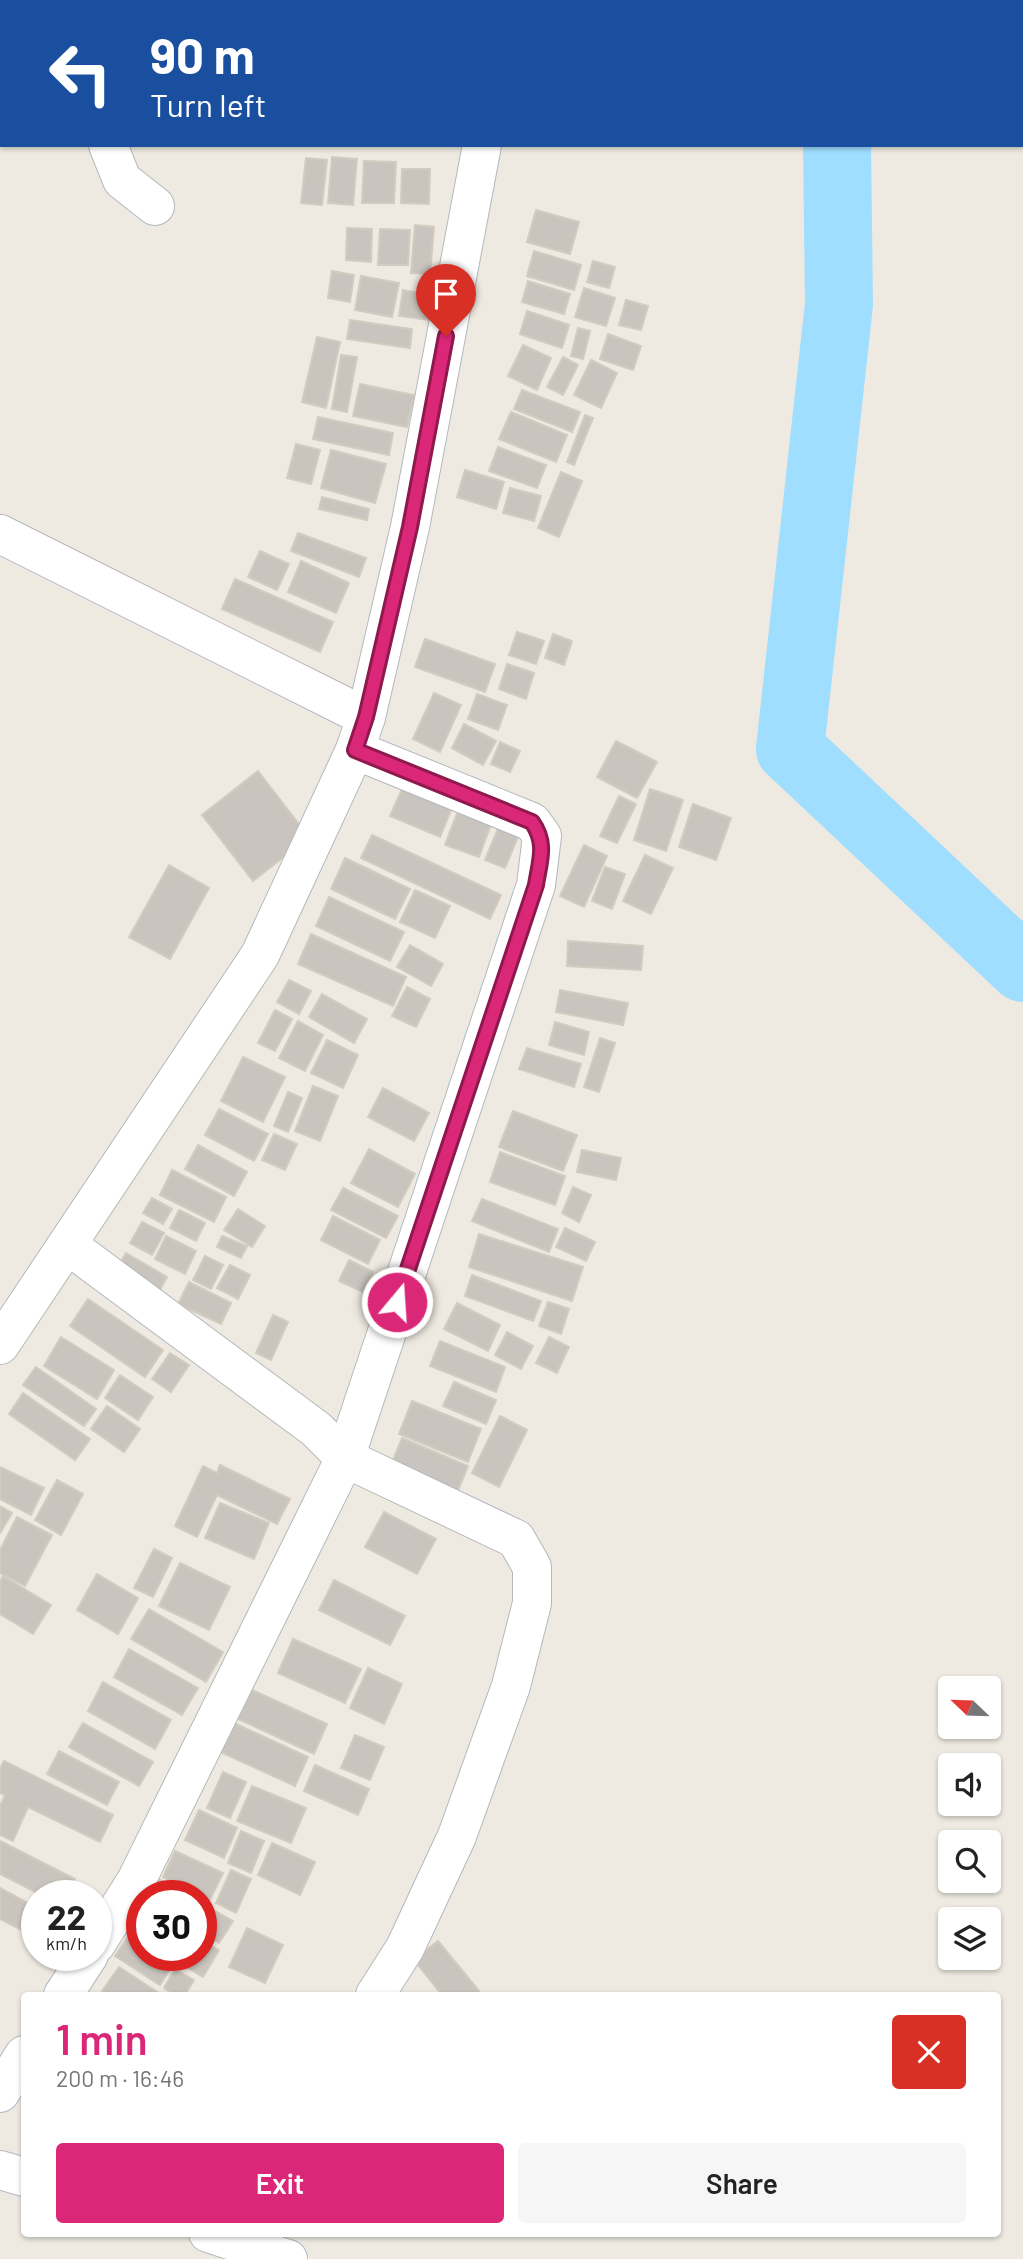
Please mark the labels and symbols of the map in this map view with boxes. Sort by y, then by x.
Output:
pin [416,264,476,336]
position arrow [360,1265,434,1339]
north arrow [938,1676,1001,1740]
speed limit sign: 30 [126,1880,217,1971]

